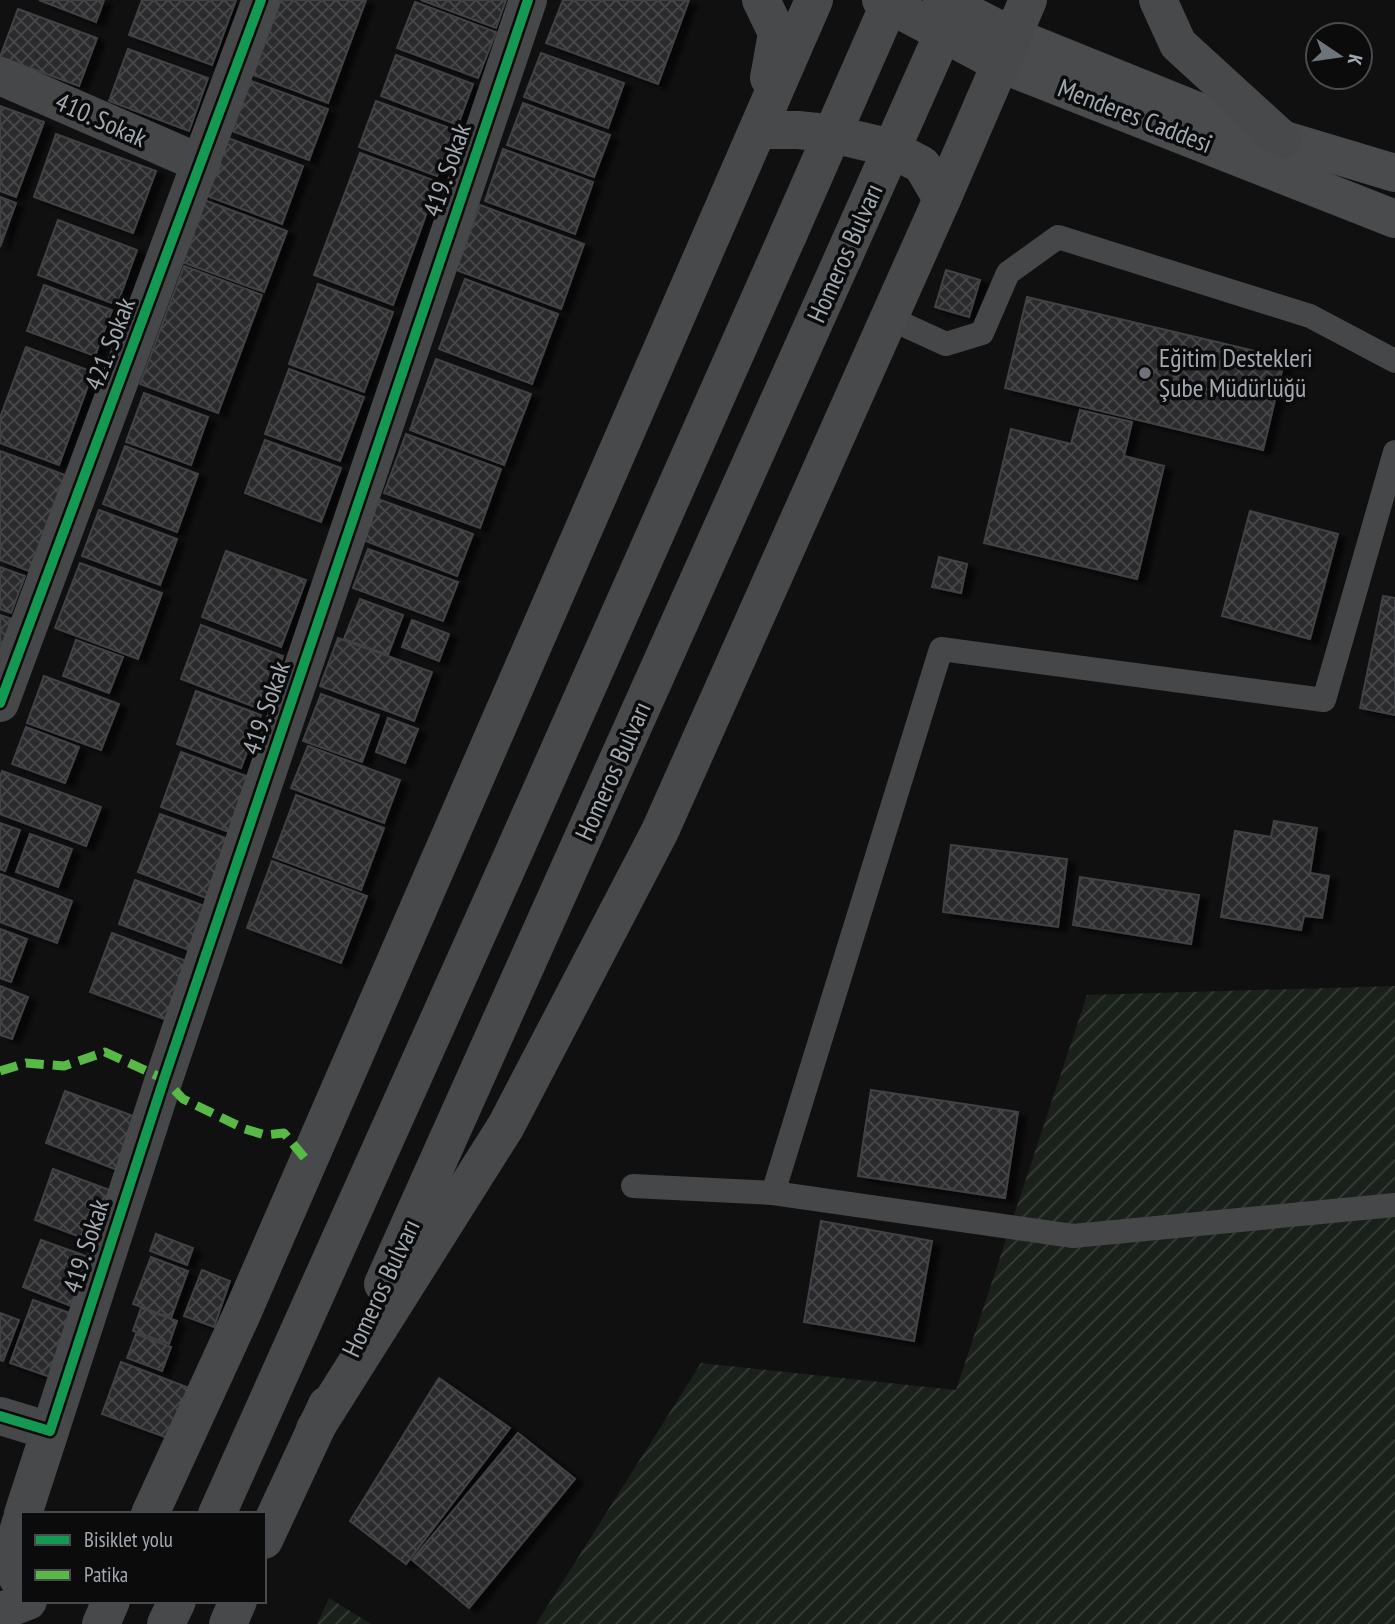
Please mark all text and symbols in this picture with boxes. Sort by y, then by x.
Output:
north arrow [1304,21,1374,91]
text: K [1343,52,1368,67]
street label: Menderes Caddesi [1053,71,1217,160]
street label: 410. Sokak [50,85,152,154]
street label: 419. Sokak [415,119,478,221]
street label: Homeros Bulvarı [799,178,890,327]
street label: 421. Sokak [77,293,142,395]
place label: Eğitim Destekleri Şube Müdürlüğü [1159,341,1313,404]
marker: Eğitim Destekleri Şube Müdürlüğü [1137,365,1153,381]
street label: 419. Sokak [234,657,297,759]
street label: Homeros Bulvarı [567,696,658,845]
street label: 419. Sokak [55,1195,116,1297]
street label: Homeros Bulvarı [334,1214,427,1362]
legend [21,1512,266,1603]
text: Bisiklet yolu [84,1526,173,1553]
text: Patika [84,1561,128,1588]

